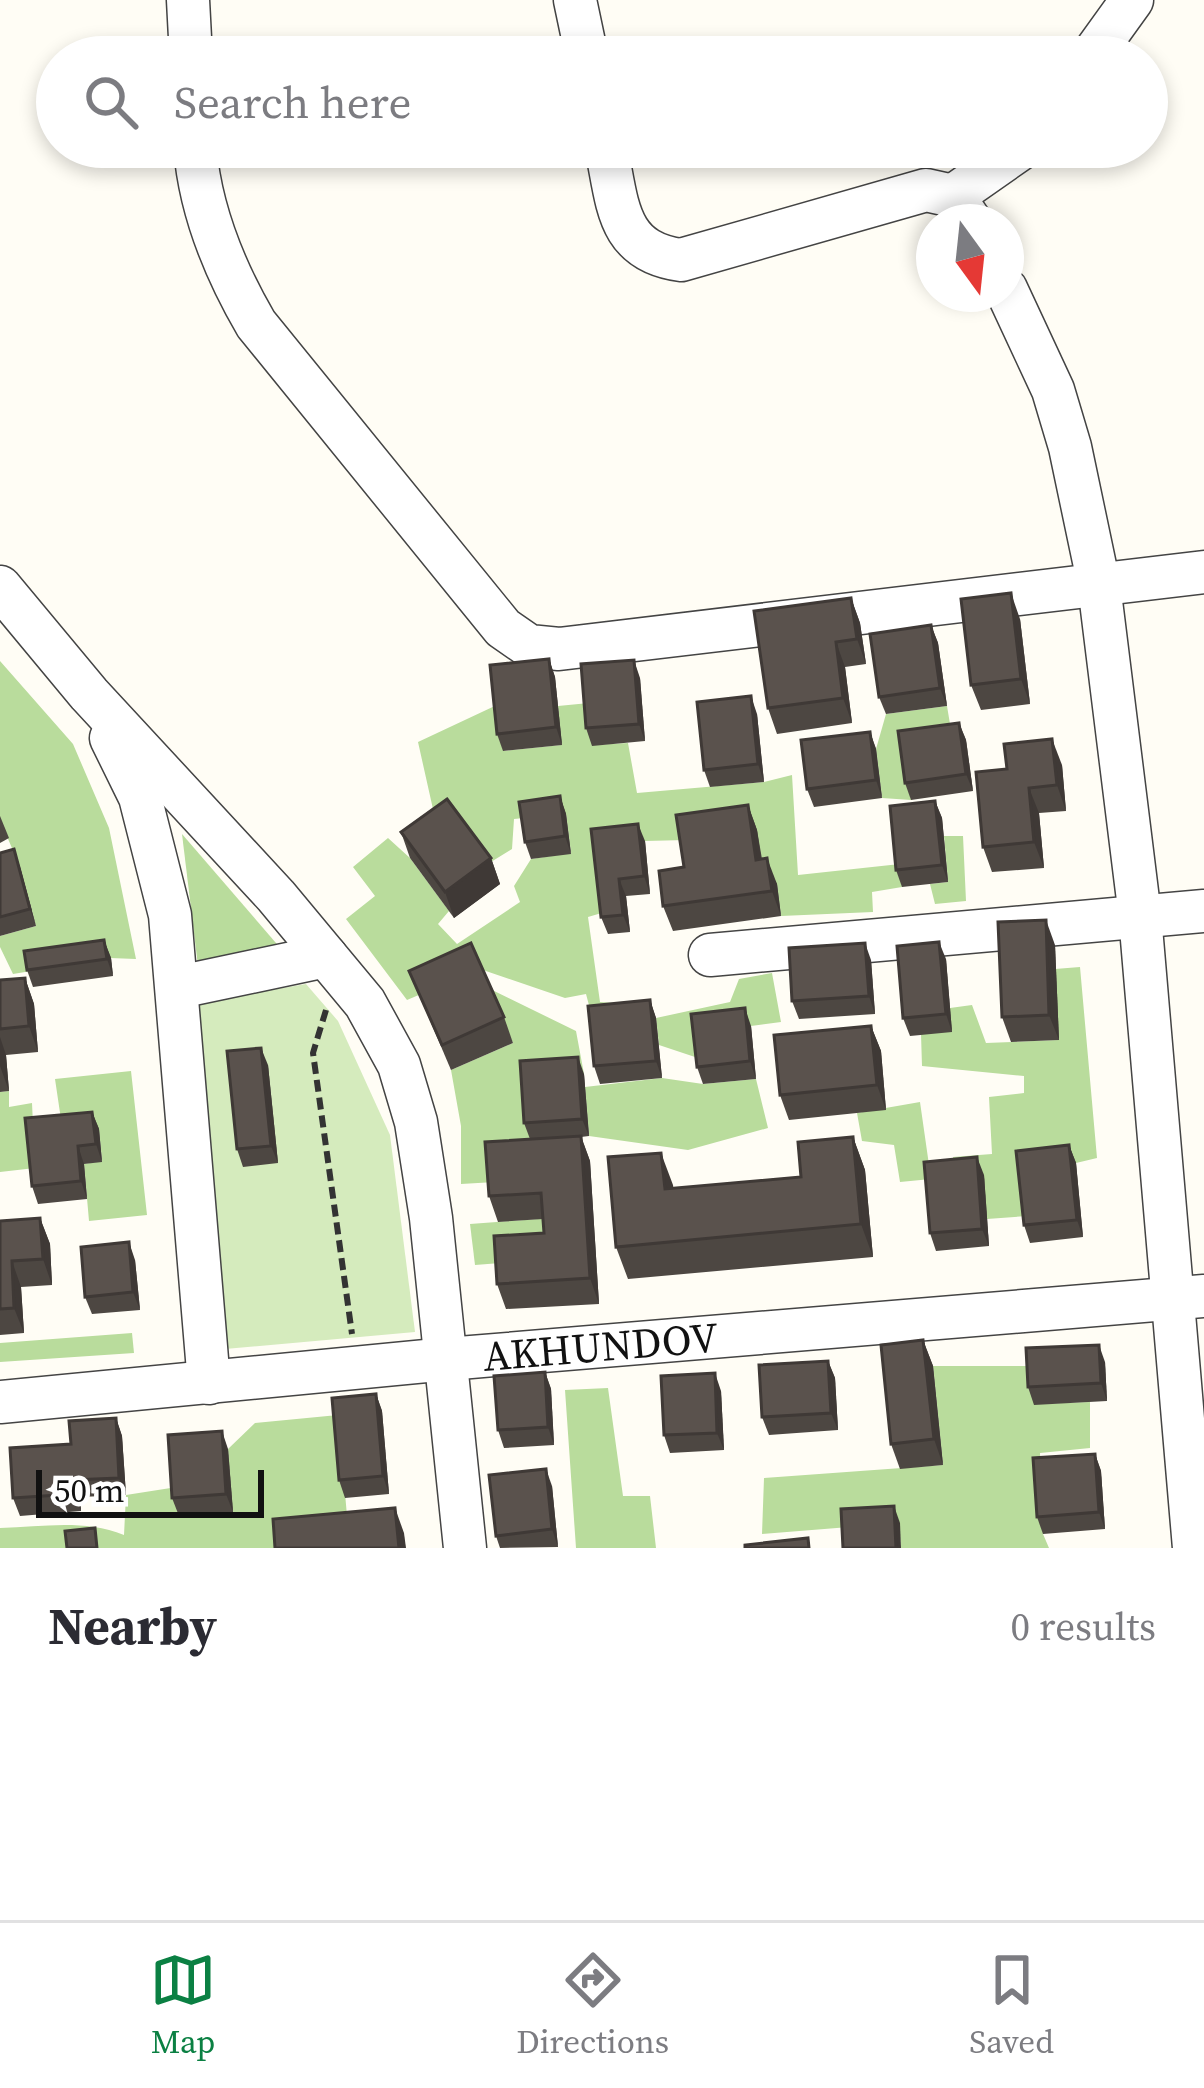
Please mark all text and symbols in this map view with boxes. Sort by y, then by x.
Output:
search box [36,36,1168,168]
icon: search [78,69,144,135]
text: Search here [174,71,411,133]
north arrow [916,204,1024,312]
street label: AKHUNDOV [481,1308,720,1385]
scale bar [36,1464,264,1517]
text: 50 m [54,1468,124,1513]
text: Nearby [48,1591,217,1661]
text: 0 results [1011,1600,1156,1653]
tab: Map [150,1947,216,2064]
tab: Directions [516,1947,669,2064]
tab: Saved [969,1947,1054,2064]

